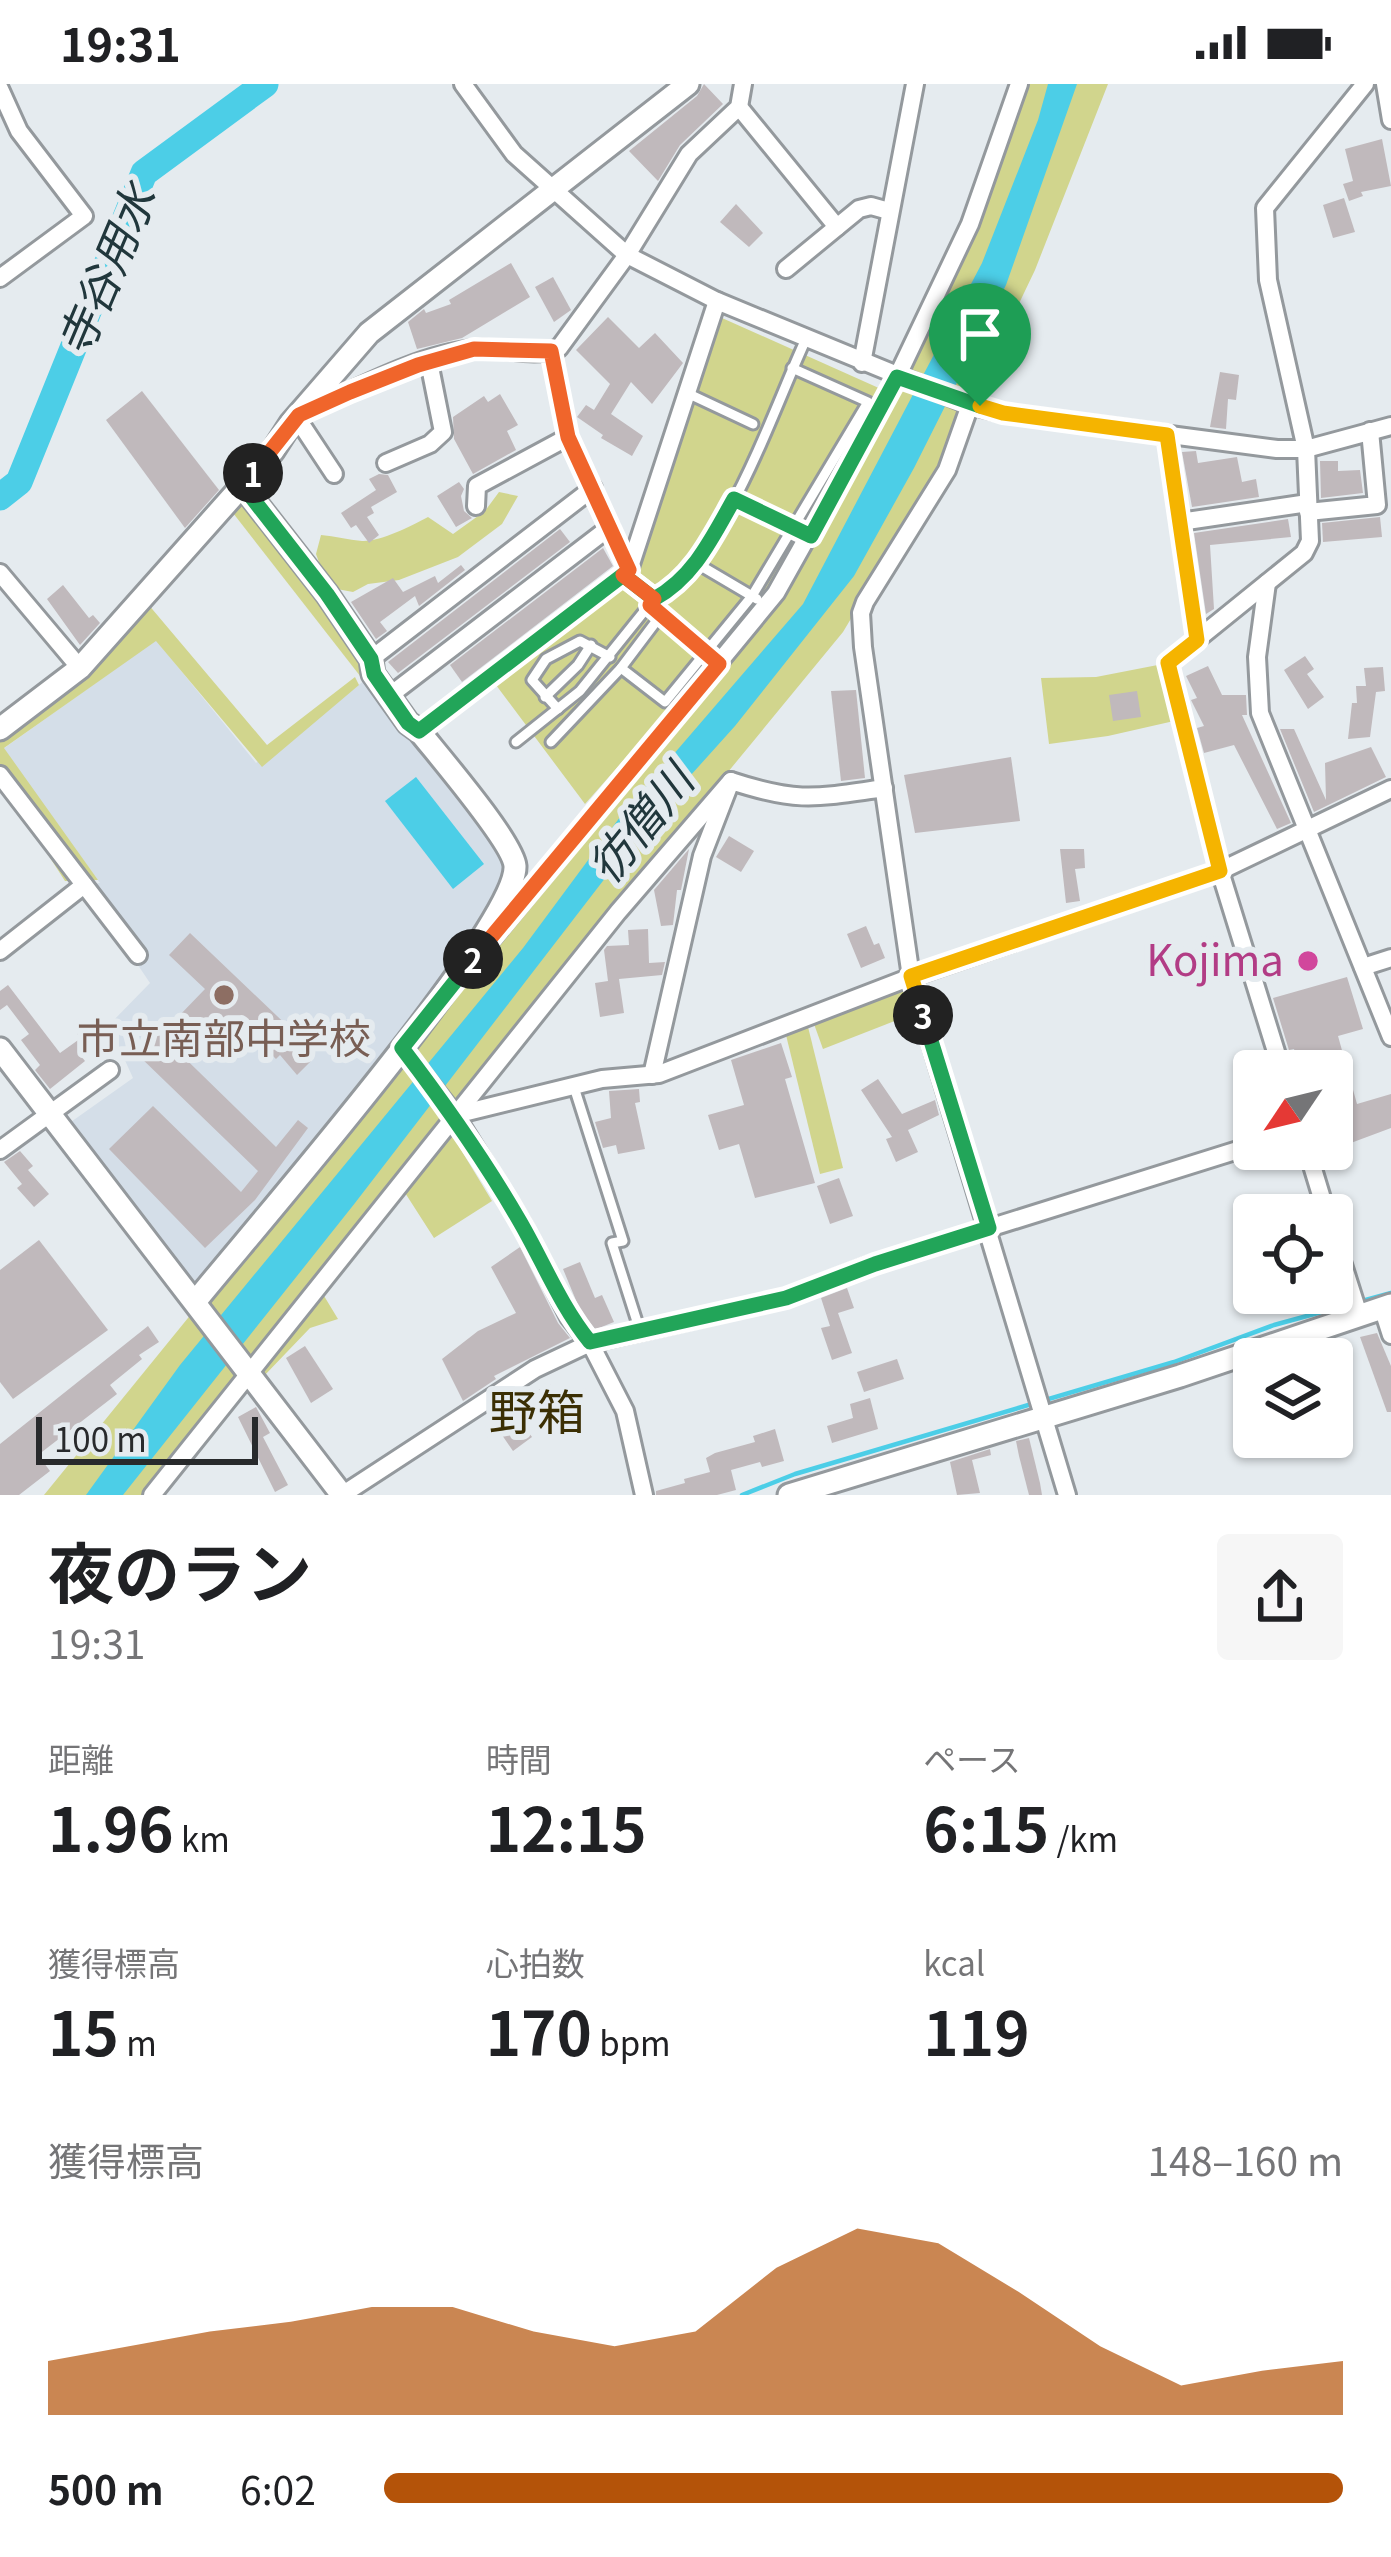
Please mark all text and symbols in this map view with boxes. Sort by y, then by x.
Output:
text: 19:31 [60,10,181,75]
water label: 寺谷用水 [39,169,171,365]
pin [929,283,1031,406]
icon: arrive [947,301,1013,367]
pin: 1 [223,443,283,503]
text: 1 [243,449,263,497]
water label: 彷僧川 [571,746,709,895]
place label: Kojima [1146,927,1284,988]
pin: 2 [443,929,503,989]
text: 2 [463,935,483,983]
marker: Kojima [1295,948,1321,974]
marker: 市立南部中学校 [211,982,237,1008]
pin: 3 [893,985,953,1045]
text: 3 [913,991,933,1039]
place label: 市立南部中学校 [77,1005,371,1066]
north arrow [1233,1050,1353,1170]
map controls [1233,1050,1353,1458]
button: locate [1233,1194,1353,1314]
button: layers [1233,1338,1353,1458]
district label: 野箱 [489,1374,585,1444]
scale bar [36,1411,258,1464]
text: 100 m [54,1414,147,1462]
text: 夜のラン [48,1521,312,1617]
button: share [1217,1534,1343,1660]
text: 19:31 [48,1614,145,1670]
text: 距離 [48,1734,114,1782]
text: 時間 [486,1734,552,1782]
text: ペース [923,1734,1021,1782]
text: 1.96 [48,1782,174,1869]
text: 12:15 [486,1782,647,1869]
text: 6:15 [923,1782,1049,1869]
text: km [174,1814,230,1862]
text: /km [1049,1814,1118,1862]
text: 獲得標高 [48,1938,180,1986]
text: 心拍数 [486,1938,585,1986]
text: kcal [923,1938,985,1986]
text: 15 [48,1986,119,2073]
text: 170 [486,1986,592,2073]
text: 119 [923,1986,1030,2073]
text: m [119,2018,157,2066]
text: bpm [592,2018,671,2066]
text: 獲得標高 [48,2131,204,2187]
text: 148–160 m [1147,2131,1343,2187]
text: 500 m [48,2460,163,2516]
text: 6:02 [240,2460,316,2516]

